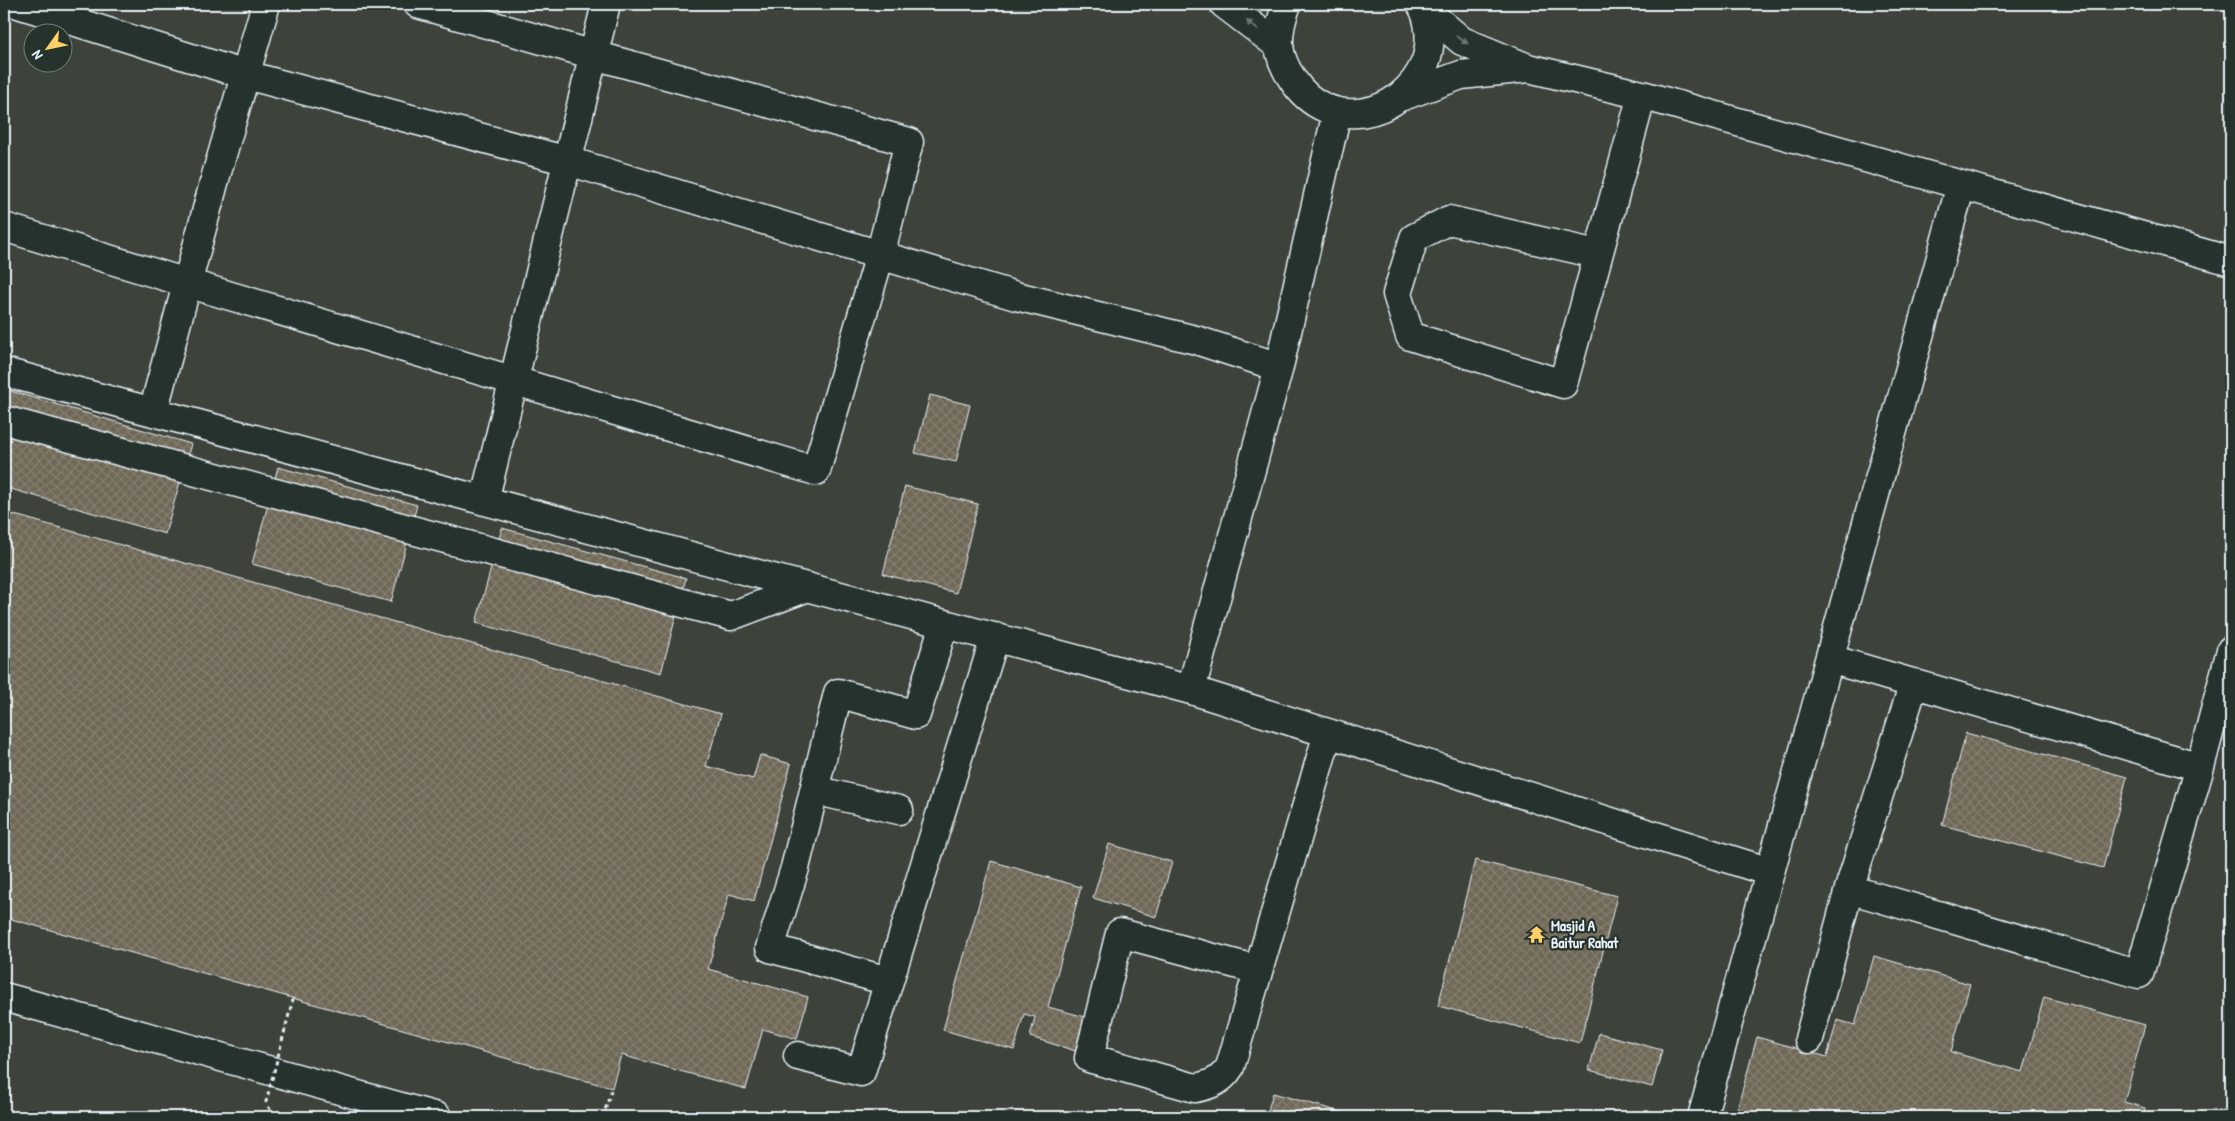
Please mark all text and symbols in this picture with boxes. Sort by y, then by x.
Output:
one-way arrow [1245,20,1259,30]
north arrow [22,22,72,72]
one-way arrow [1455,35,1468,44]
text: N [26,47,47,64]
place label: Masjid A Baitur Rahat [1551,915,1619,953]
temple icon: Masjid A Baitur Rahat [1527,924,1547,944]

